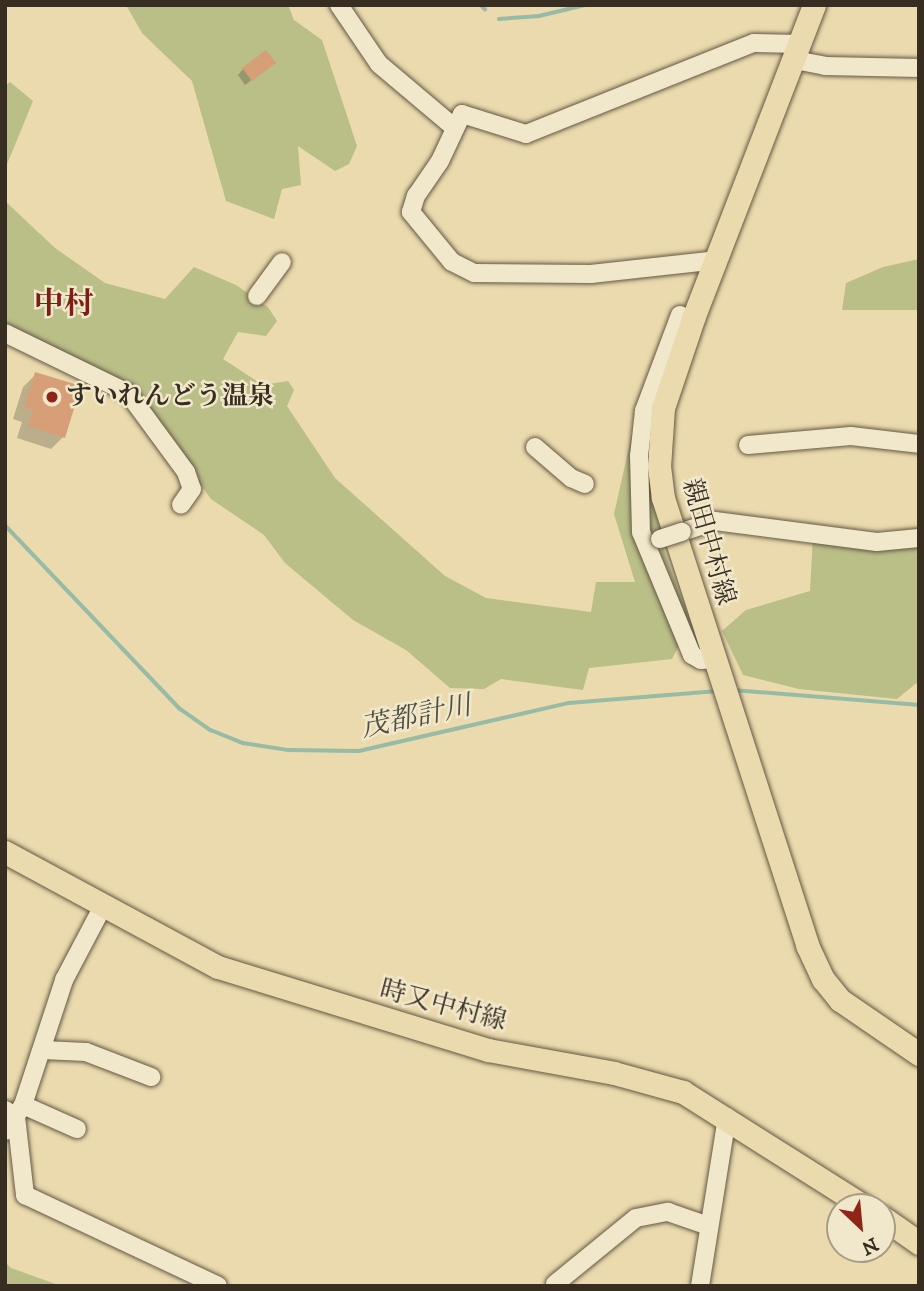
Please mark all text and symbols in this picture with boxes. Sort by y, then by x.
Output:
district label: 中村 [34,287,94,323]
place label: すいれんどう温泉 [66,381,274,413]
marker: すいれんどう温泉 [44,389,60,405]
street label: 親田中村線 [675,475,741,609]
water label: 茂都計川 [358,689,474,745]
street label: 時又中村線 [376,974,510,1038]
north arrow [826,1193,896,1263]
text: N [857,1232,882,1259]

